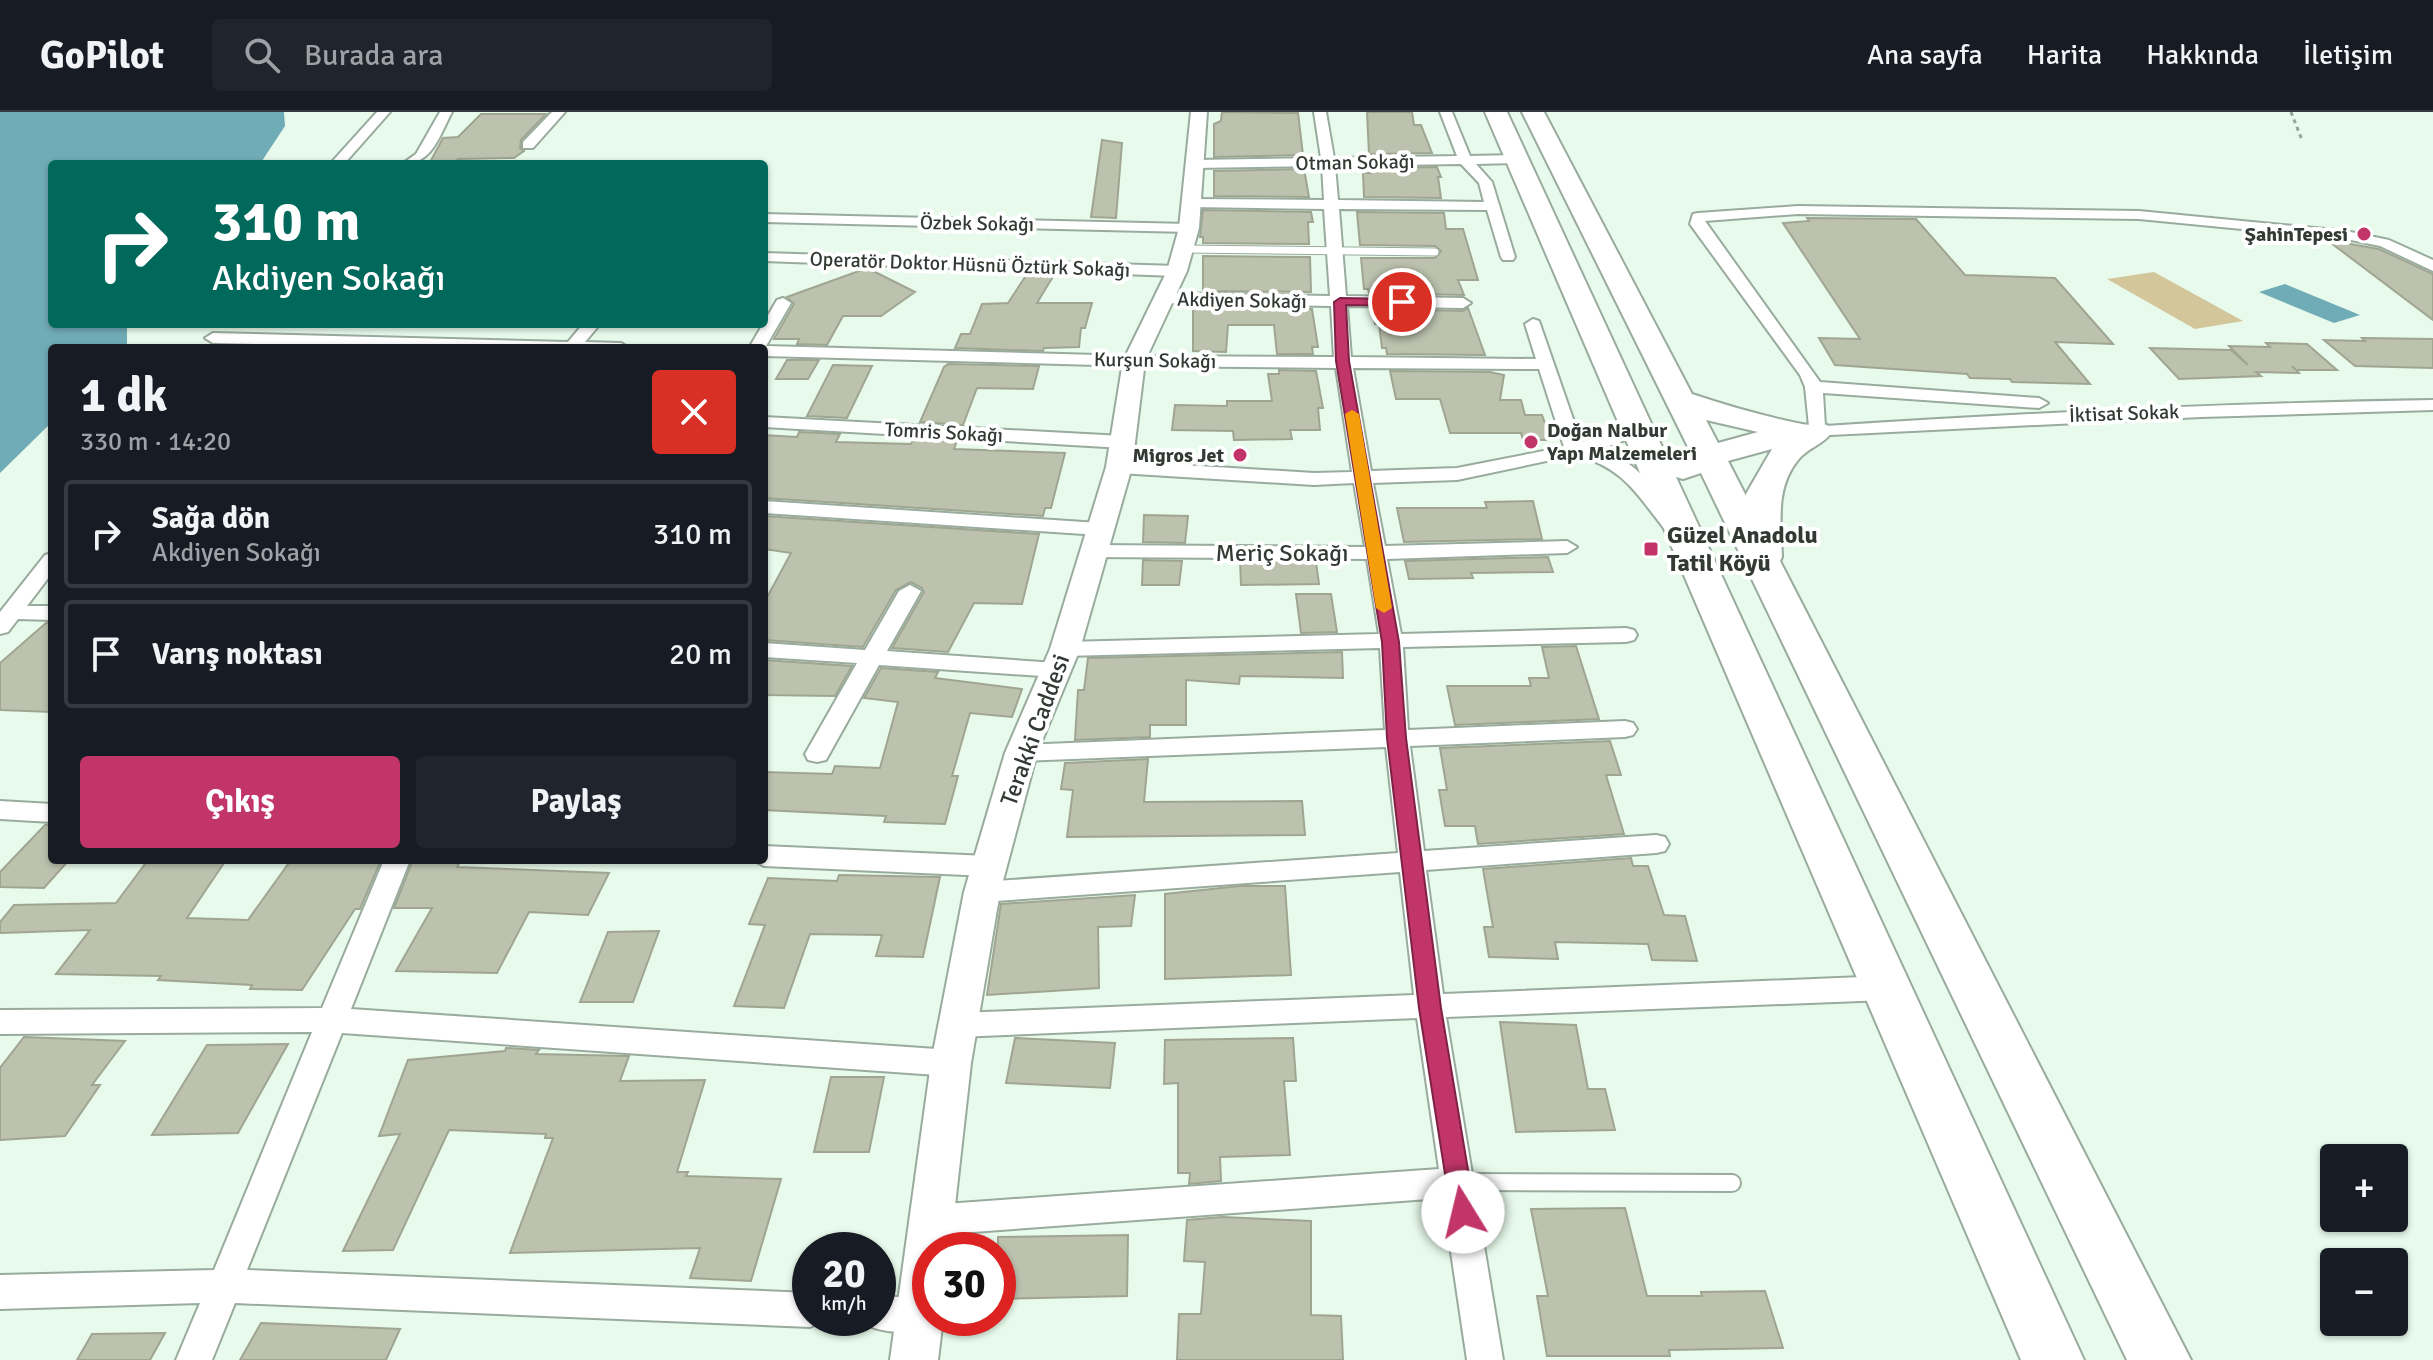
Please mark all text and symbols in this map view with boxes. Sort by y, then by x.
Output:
search box [212,19,772,91]
text: GoPilot [40,32,164,79]
icon: search [240,33,284,77]
text: Burada ara [304,37,443,74]
text: Ana sayfa [1867,38,1983,72]
text: Harita [2027,38,2102,72]
text: Hakkında [2146,38,2259,72]
text: İletişim [2303,38,2393,72]
street label: Otman Sokağı [1295,149,1415,176]
text: 310 m [212,187,360,256]
icon: right [80,192,184,296]
street label: Özbek Sokağı [920,210,1034,237]
place label: ŞahinTepesi [2245,222,2348,247]
marker: ŞahinTepesi [2355,225,2373,243]
street label: Operatör Doktor Hüsnü Öztürk Sokağı [809,246,1131,283]
text: Akdiyen Sokağı [212,256,446,301]
pin [1368,268,1436,336]
icon: arrive [1380,280,1424,324]
street label: Akdiyen Sokağı [1177,287,1307,314]
street label: Kurşun Sokağı [1094,347,1216,374]
text: 1 dk [80,366,167,425]
button: close [652,370,736,454]
street label: İktisat Sokak [2068,399,2180,428]
street label: Tomris Sokağı [884,417,1004,448]
place label: Doğan Nalbur Yapı Malzemeleri [1546,418,1697,466]
text: 330 m · 14:20 [80,426,231,458]
marker: Doğan Nalbur Yapı Malzemeleri [1522,433,1540,451]
place label: Migros Jet [1132,443,1225,468]
marker: Migros Jet [1231,446,1249,464]
text: Sağa dön [152,500,270,537]
icon: right [84,512,128,556]
text: 310 m [653,516,732,553]
place label: Güzel Anadolu Tatil Köyü [1667,520,1818,578]
text: Akdiyen Sokağı [152,537,321,569]
street label: Meriç Sokağı [1216,538,1348,568]
marker: Güzel Anadolu Tatil Köyü [1642,540,1660,558]
icon: arrive [84,632,128,676]
text: Varış noktası [152,636,323,673]
text: 20 m [669,636,732,673]
street label: Terakki Caddesi [994,650,1076,810]
button: Çıkış [80,756,400,848]
button: Paylaş [416,756,736,848]
map controls [2320,1144,2408,1336]
button: + [2320,1144,2408,1232]
position arrow [1421,1170,1505,1254]
speed limit sign: 30 [912,1232,1016,1336]
button: − [2320,1248,2408,1336]
text: 20 [822,1249,866,1299]
text: km/h [821,1291,867,1316]

